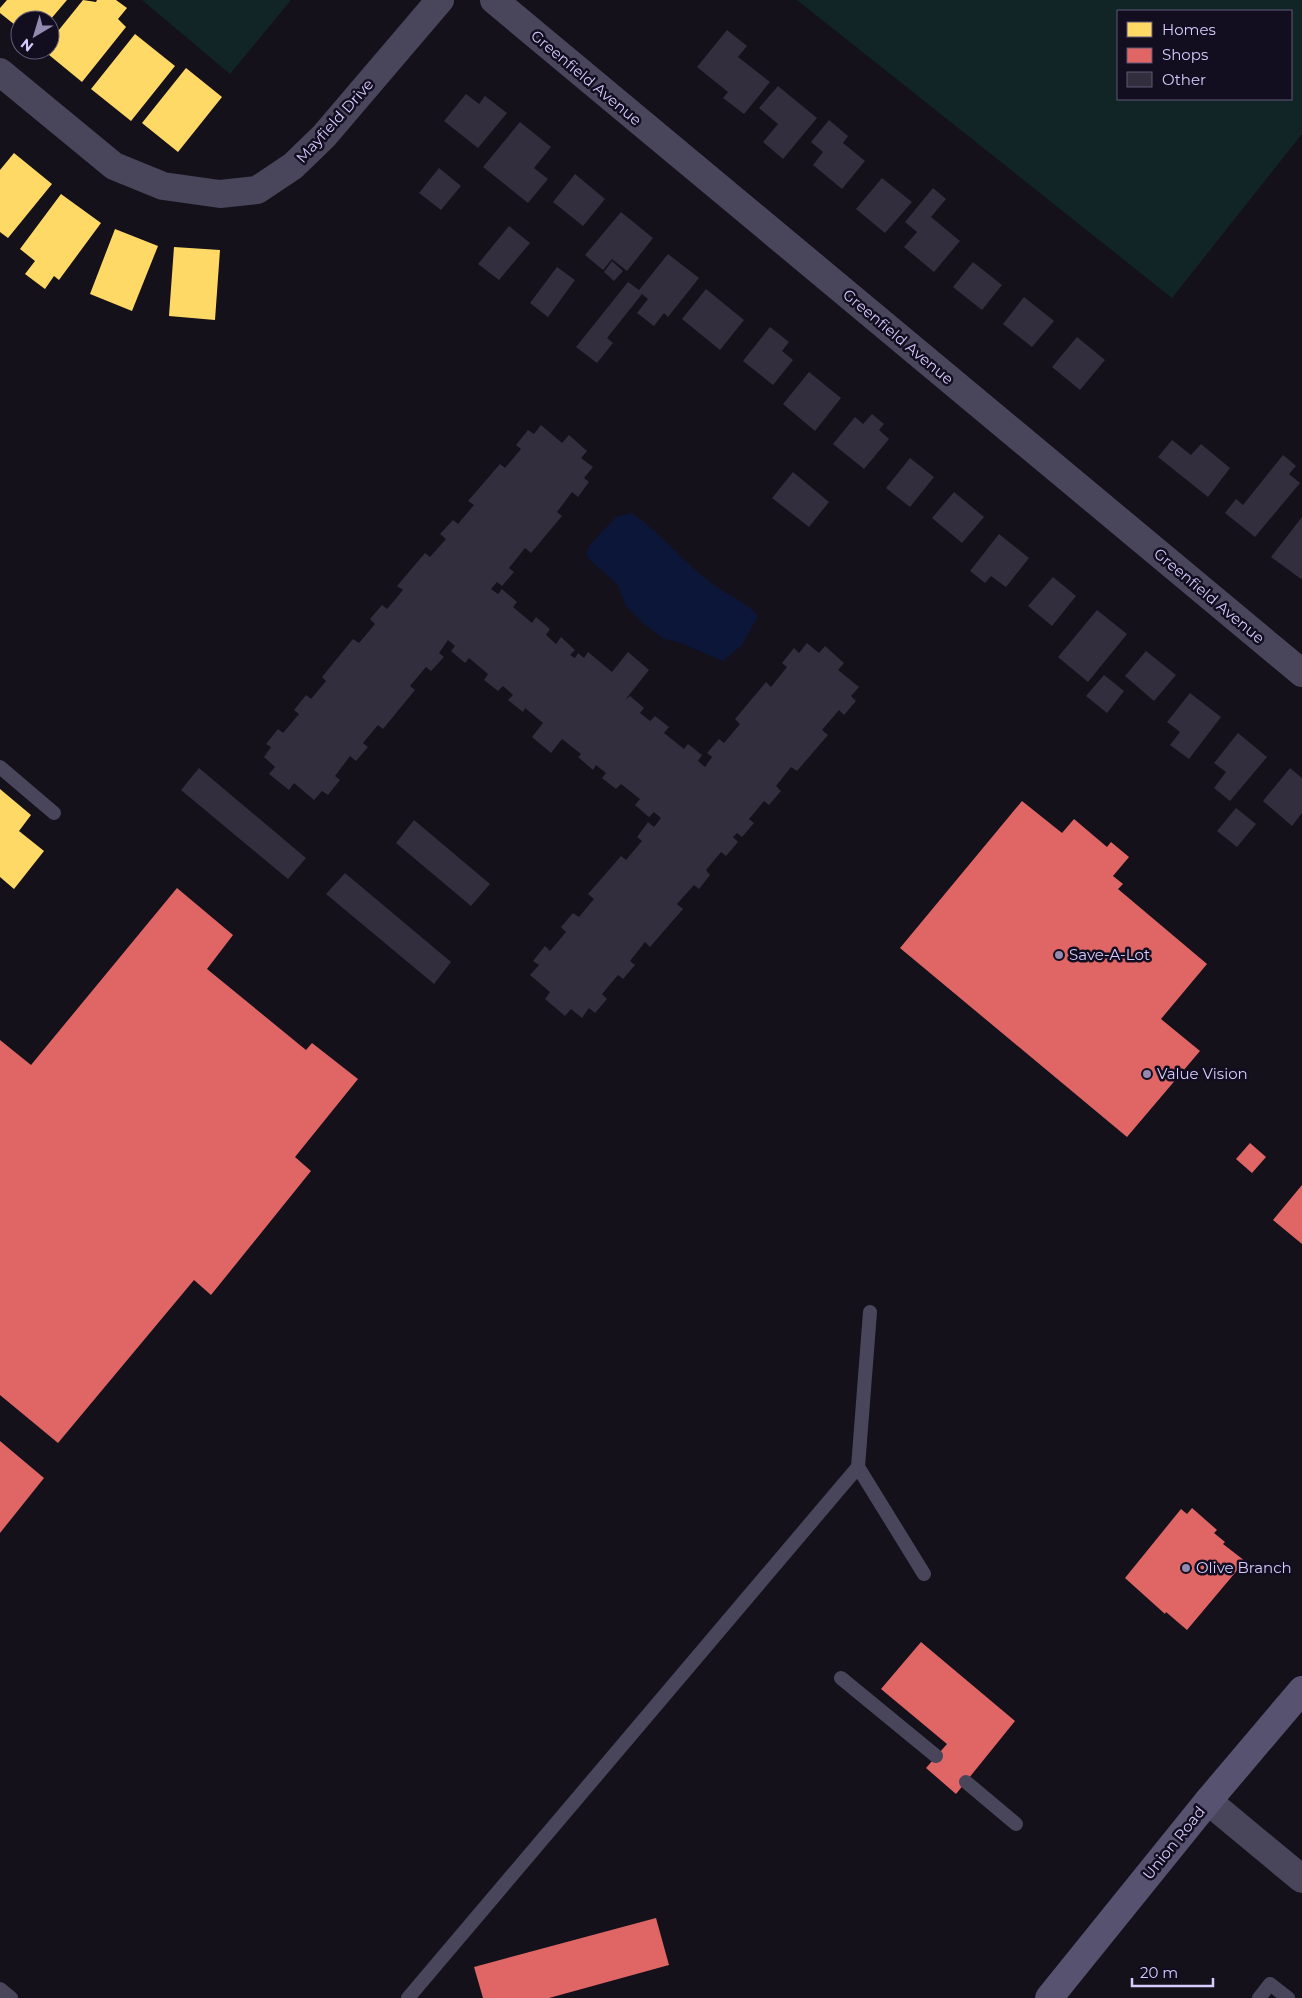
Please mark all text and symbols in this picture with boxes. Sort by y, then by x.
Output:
north arrow [10,10,60,60]
legend [1117,10,1292,100]
text: Homes [1162,20,1216,39]
street label: Greenfield Avenue [527,26,646,129]
text: N [17,35,37,56]
text: Shops [1162,45,1208,64]
text: Other [1162,70,1206,89]
street label: Mayfield Drive [292,75,377,167]
street label: Greenfield Avenue [839,285,958,388]
street label: Greenfield Avenue [1150,544,1269,647]
place label: Save-A-Lot [1069,945,1150,964]
marker: Save-A-Lot [1053,949,1065,961]
place label: Value Vision [1157,1064,1248,1083]
marker: Value Vision [1141,1068,1153,1080]
place label: Olive Branch [1196,1558,1292,1577]
marker: Olive Branch [1180,1562,1192,1574]
street label: Union Road [1138,1802,1209,1883]
scale bar [1132,1956,1213,1988]
text: 20 m [1140,1963,1178,1982]

